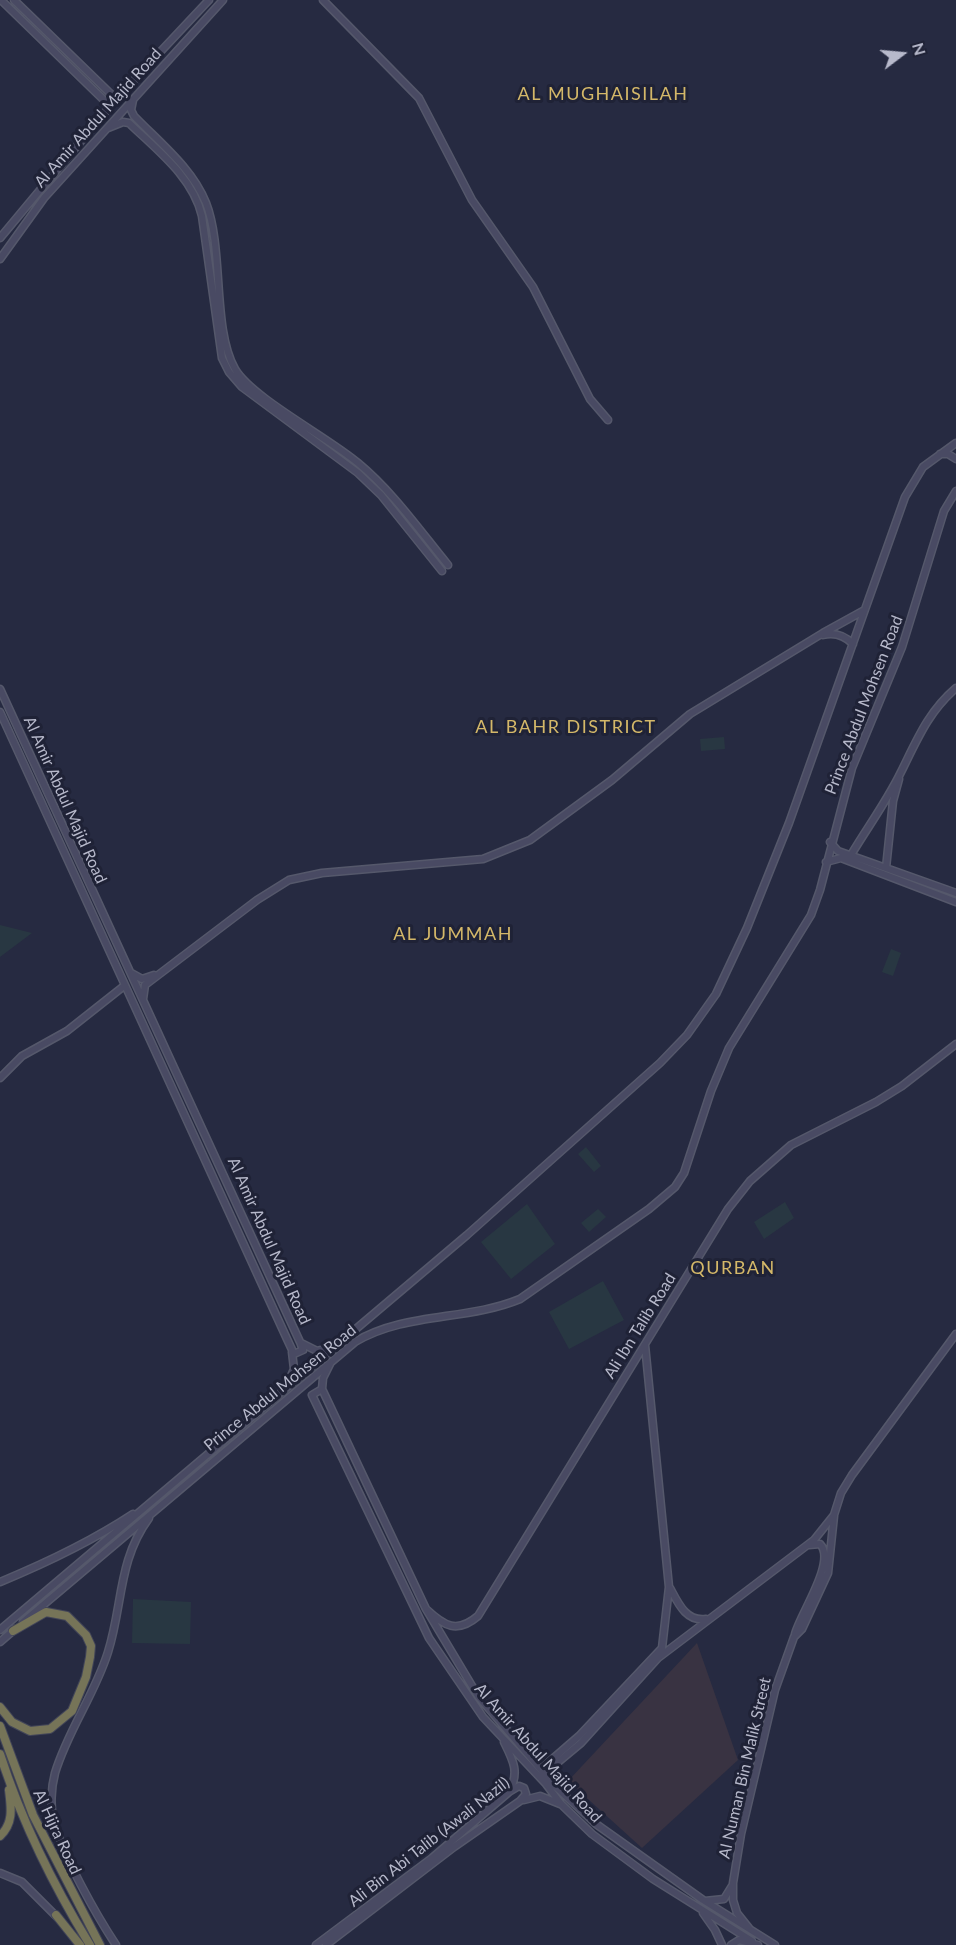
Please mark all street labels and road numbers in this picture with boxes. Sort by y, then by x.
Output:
street label: Al Amir Abdul Majid Road [30,44,166,192]
street label: Prince Abdul Mohsen Road [821,613,907,797]
street label: Al Amir Abdul Majid Road [19,714,111,886]
street label: Al Amir Abdul Majid Road [223,1155,315,1327]
street label: Ali Ibn Talib Road [600,1270,680,1382]
street label: Prince Abdul Mohsen Road [200,1321,360,1455]
street label: Al Numan Bin Malik Street [715,1676,775,1860]
street label: Al Amir Abdul Majid Road [470,1679,606,1827]
street label: Ali Bin Abi Talib (Awali Nazil) [345,1773,513,1911]
street label: Al Hijra Road [29,1786,85,1878]

